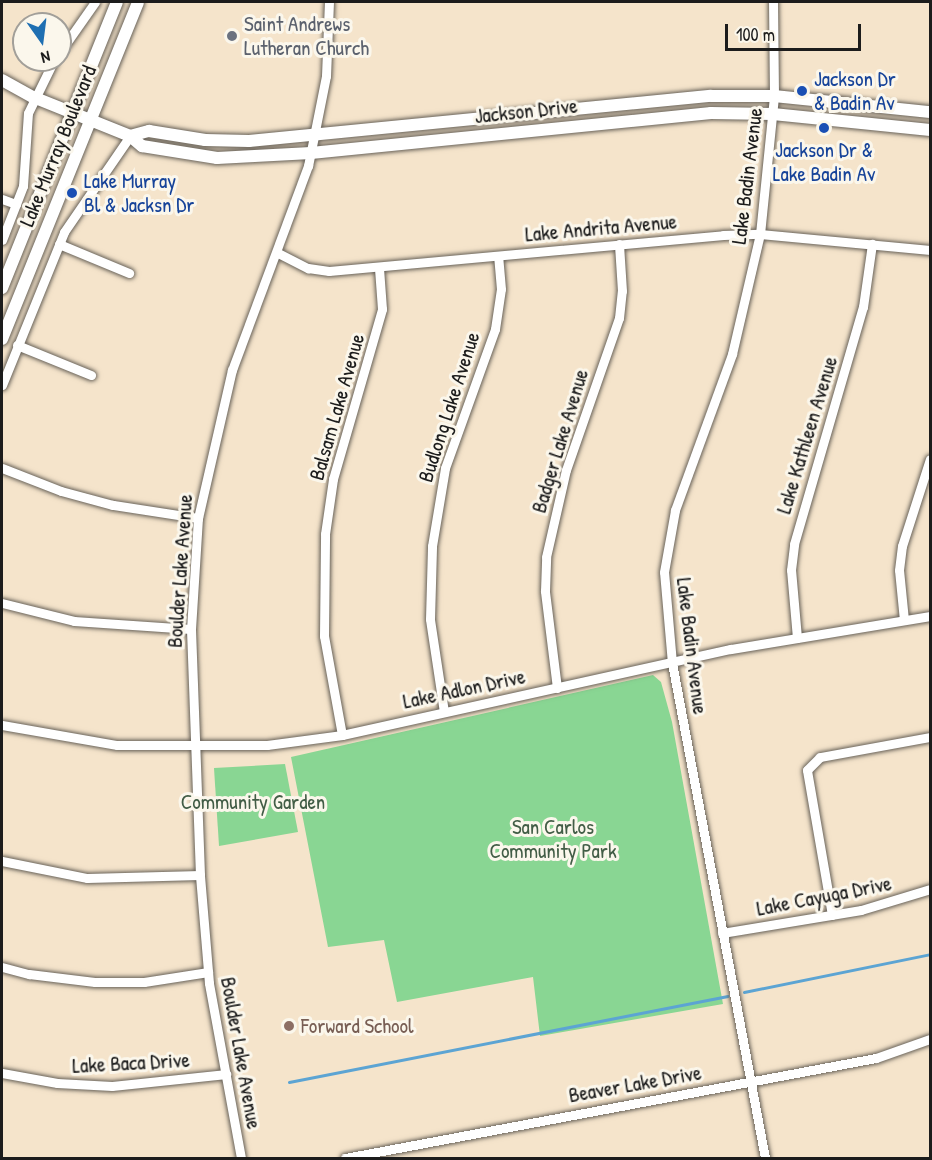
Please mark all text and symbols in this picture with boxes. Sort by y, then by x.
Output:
place label: Saint Andrews Lutheran Church [244,11,369,61]
north arrow [12,12,72,72]
scale bar [728,12,864,50]
text: 100 m [736,22,775,47]
marker: Saint Andrews Lutheran Church [225,29,239,43]
text: N [39,46,53,69]
street label: Lake Murray Boulevard [14,62,102,230]
place label: Jackson Dr & Badin Av [814,66,896,116]
marker: Jackson Dr & Badin Av [795,84,809,98]
street label: Jackson Drive [473,93,579,129]
street label: Lake Badin Avenue [726,106,768,246]
marker: Jackson Dr & Lake Badin Av [817,121,831,135]
place label: Jackson Dr & Lake Badin Av [773,137,875,187]
place label: Lake Murray Bl & Jacksn Dr [84,168,194,218]
marker: Lake Murray Bl & Jacksn Dr [65,186,79,200]
street label: Lake Andrita Avenue [524,209,678,247]
street label: Budlong Lake Avenue [413,329,485,485]
street label: Balsam Lake Avenue [304,331,370,483]
street label: Lake Kathleen Avenue [771,353,843,517]
street label: Badger Lake Avenue [526,366,594,516]
street label: Boulder Lake Avenue [162,493,198,649]
street label: Lake Badin Avenue [671,576,713,716]
street label: Lake Adlon Drive [401,664,527,714]
park label: Community Garden [181,789,325,815]
park label: San Carlos Community Park [489,814,617,864]
street label: Lake Cayuga Drive [754,871,894,921]
street label: Boulder Lake Avenue [215,975,267,1131]
place label: Forward School [301,1013,414,1039]
marker: Forward School [282,1019,296,1033]
street label: Lake Baca Drive [72,1047,190,1079]
street label: Beaver Lake Drive [567,1060,703,1108]

